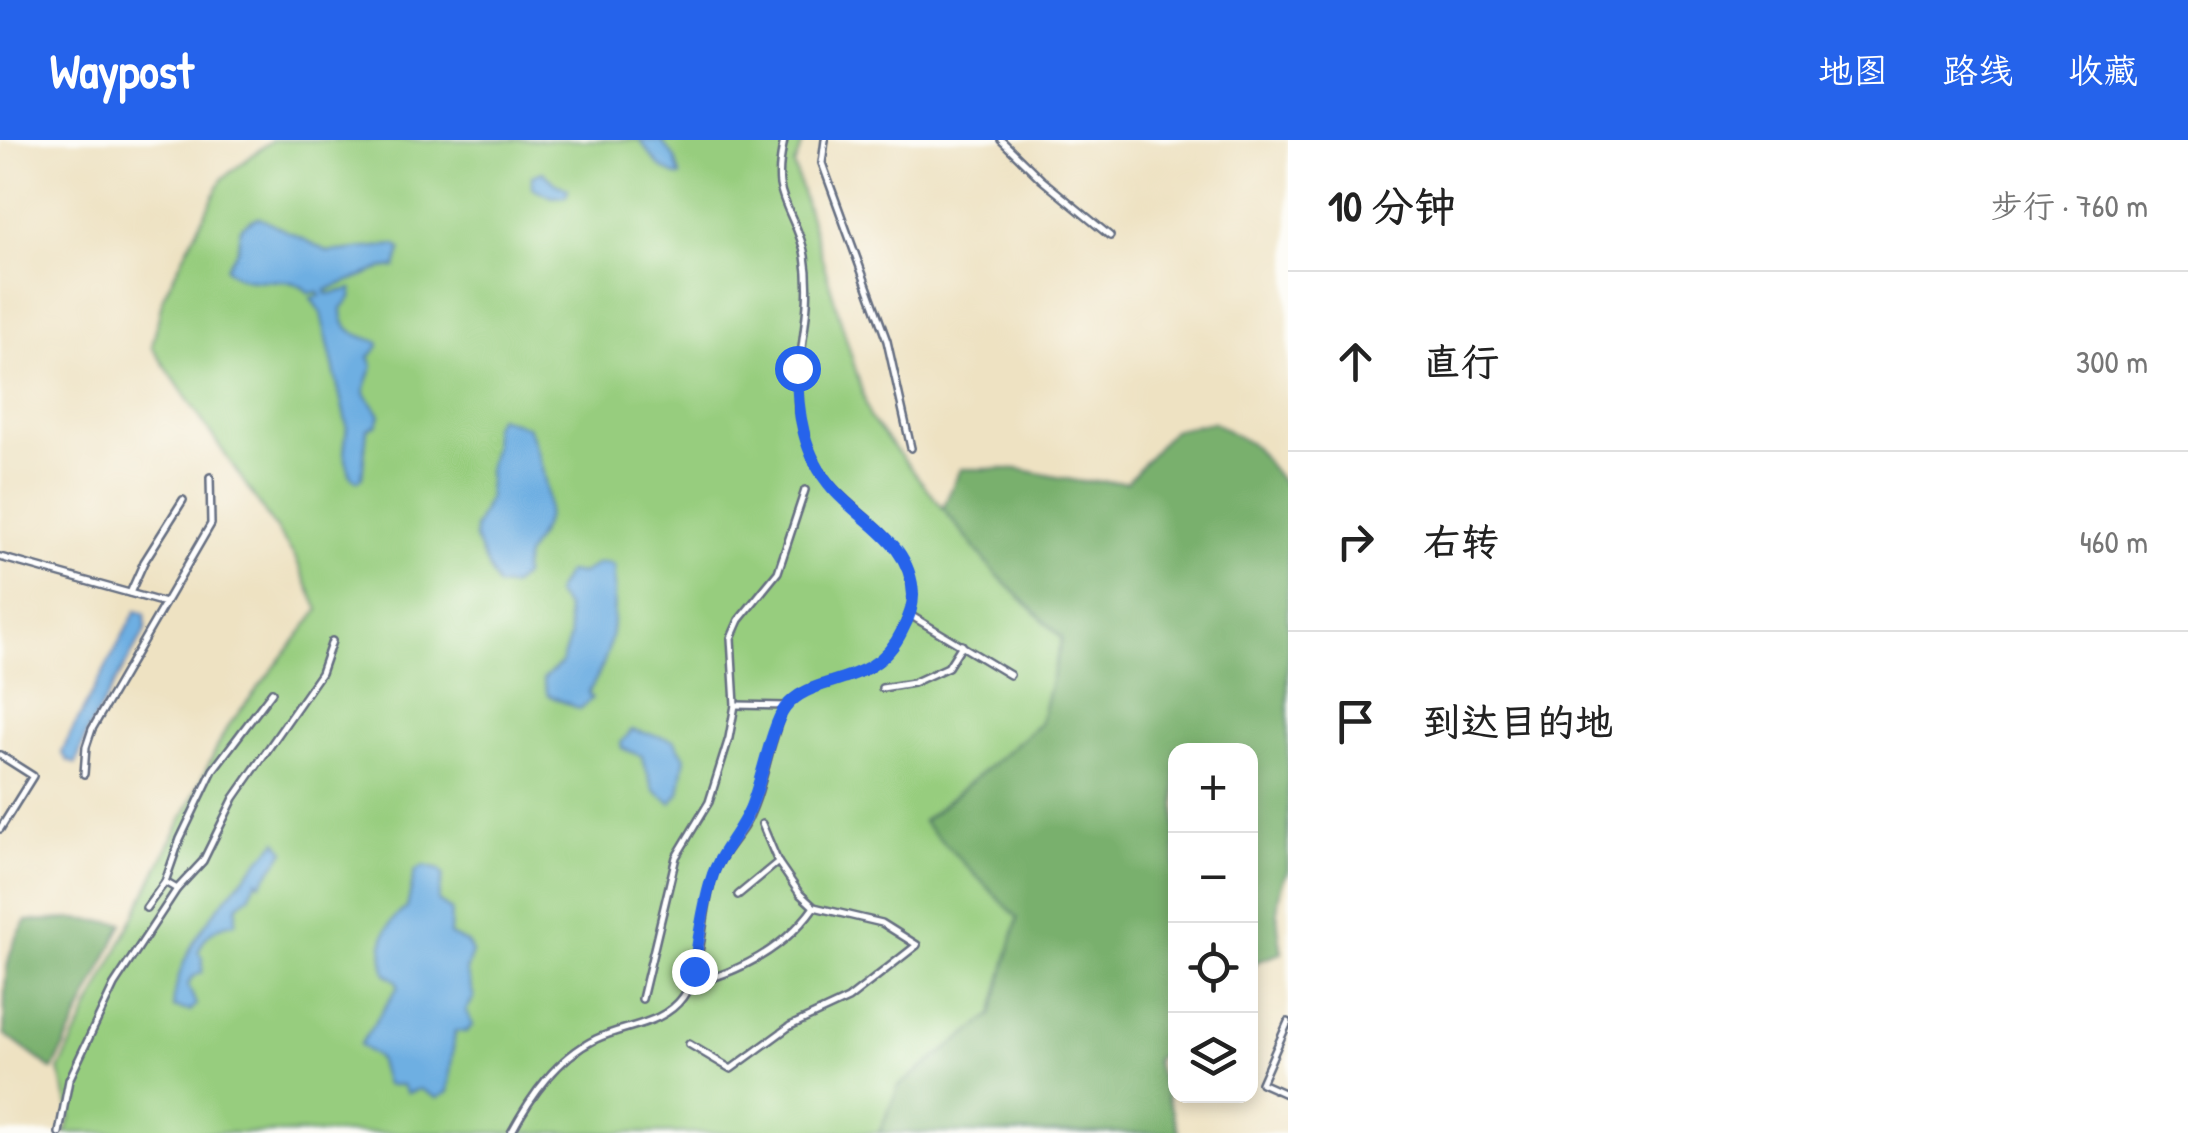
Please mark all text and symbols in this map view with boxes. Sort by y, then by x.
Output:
text: Waypost [50,38,194,103]
text: 地图 [1818,47,1888,94]
text: 路线 [1943,47,2013,94]
text: 收藏 [2068,47,2138,94]
text: 10 分钟 [1328,177,1456,234]
text: 步行 · 760 m [1991,184,2148,227]
icon: ahead [1328,334,1383,389]
text: 直行 [1423,335,1499,387]
text: 300 m [2076,340,2148,383]
route start [775,346,821,392]
icon: right [1328,514,1383,569]
text: 右转 [1423,515,1499,567]
text: 460 m [2080,520,2148,563]
icon: arrive [1328,694,1383,749]
text: 到达目的地 [1423,695,1613,747]
map controls [1168,743,1258,1103]
button: + [1168,743,1258,833]
button: − [1168,833,1258,923]
button: locate [1168,923,1258,1013]
route end [672,949,718,995]
button: layers [1168,1013,1258,1103]

